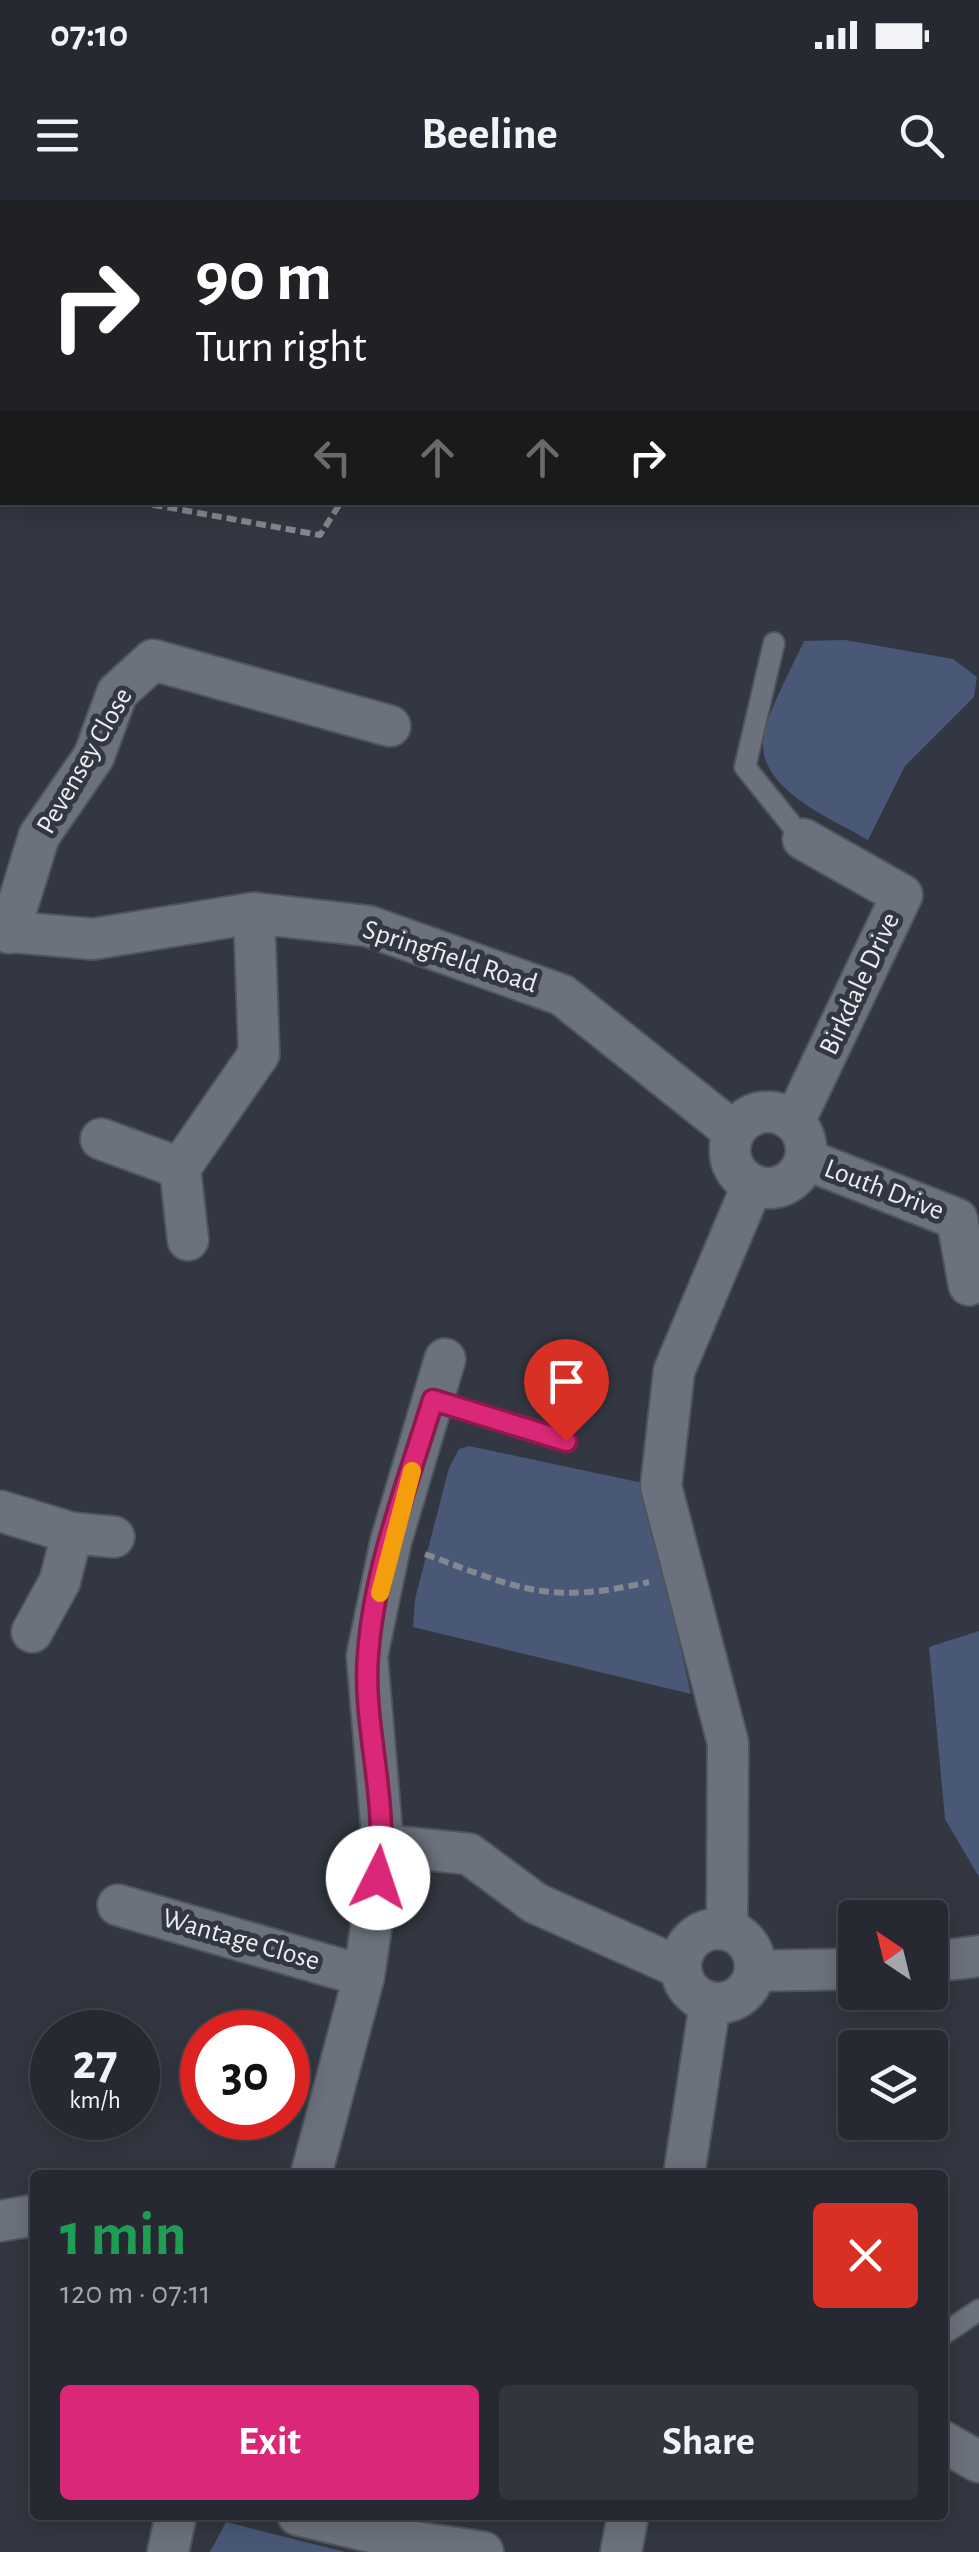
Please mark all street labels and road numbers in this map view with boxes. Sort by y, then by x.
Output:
street label: Pevensey Close [32,683,138,839]
street label: Birkdale Drive [815,909,905,1059]
street label: Springfield Road [359,916,541,998]
street label: Louth Drive [820,1154,948,1226]
street label: Wantage Close [159,1904,323,1976]

